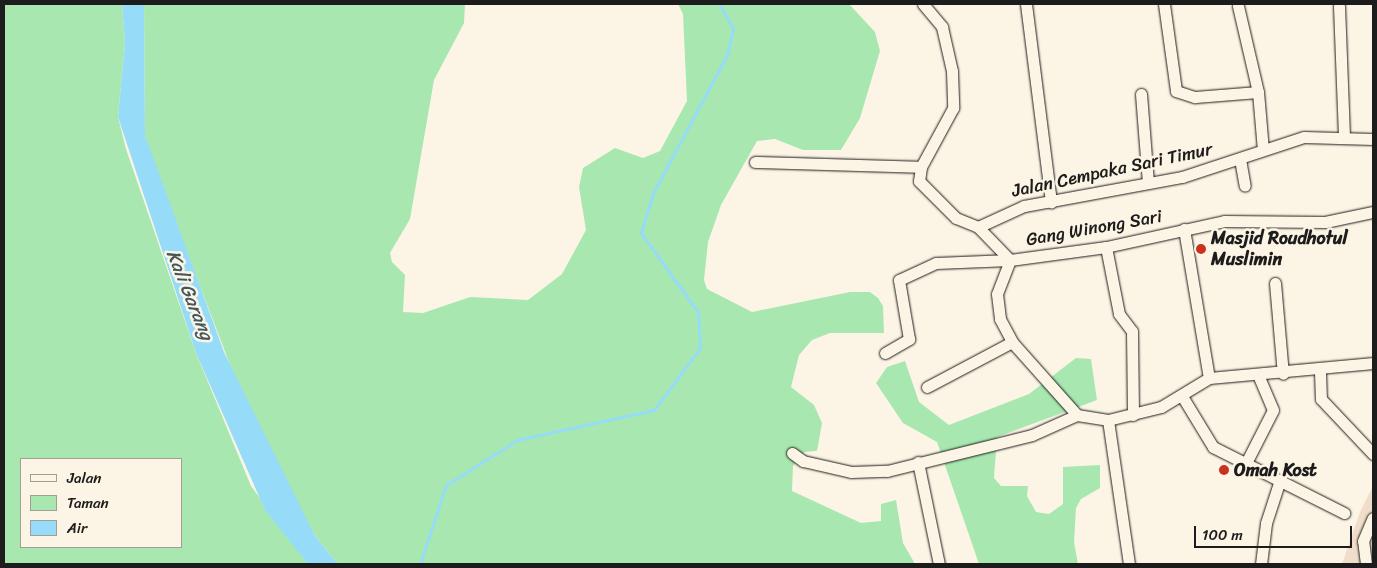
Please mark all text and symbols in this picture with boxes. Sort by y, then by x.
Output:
street label: Jalan Cempaka Sari Timur [1009,138,1215,202]
street label: Gang Winong Sari [1024,205,1164,251]
place label: Masjid Roudhotul Muslimin [1211,228,1348,270]
marker: Masjid Roudhotul Muslimin [1195,243,1207,255]
water label: Kali Garang [162,247,218,343]
legend [20,458,182,548]
place label: Omah Kost [1234,459,1319,481]
marker: Omah Kost [1218,464,1230,476]
text: Jalan [67,465,101,491]
text: Taman [67,490,109,516]
text: Air [67,515,87,541]
scale bar [1197,516,1354,548]
text: 100 m [1202,522,1243,548]

